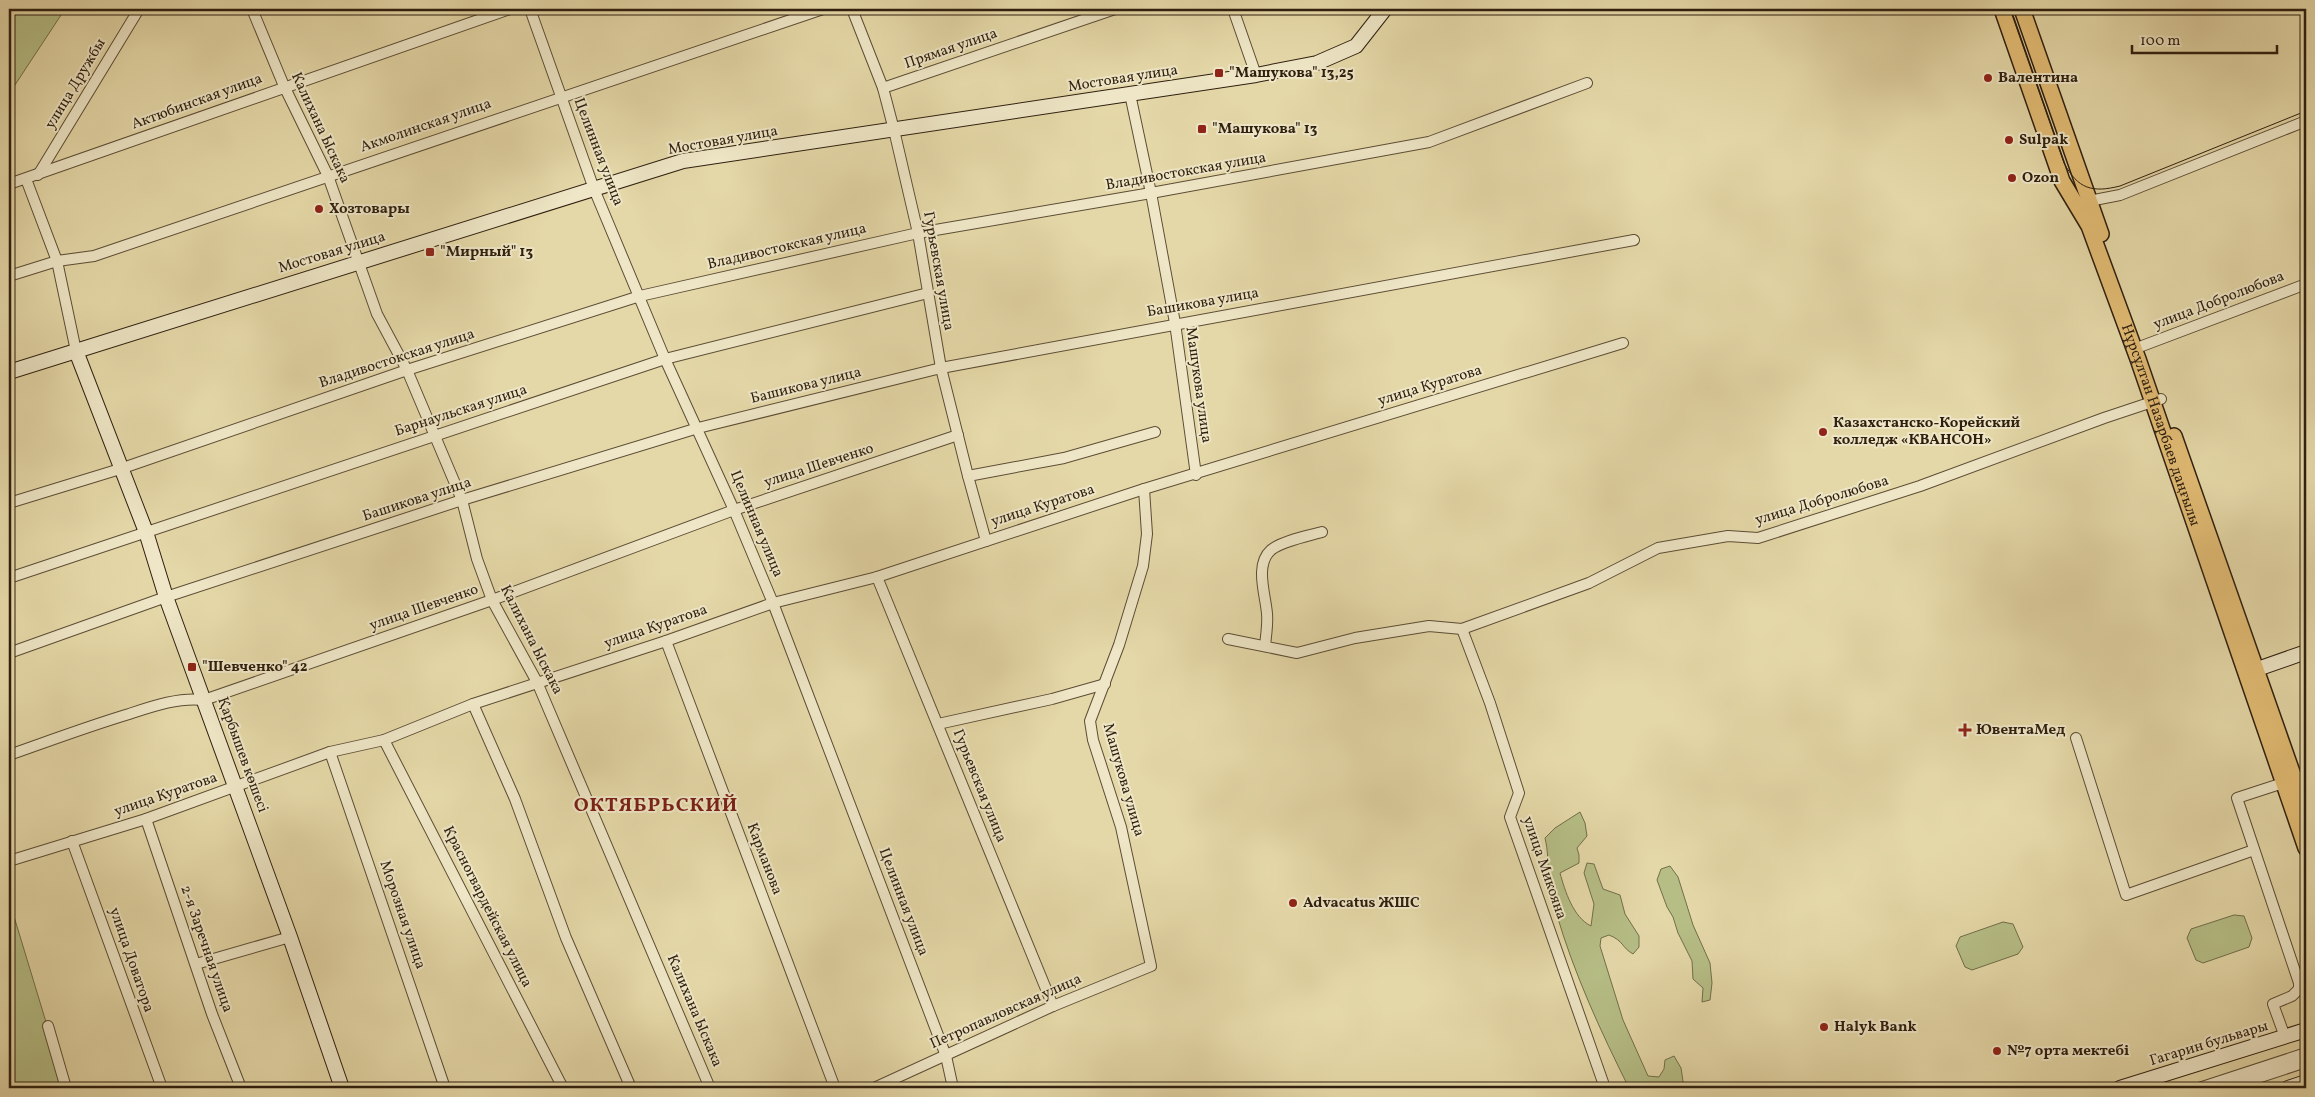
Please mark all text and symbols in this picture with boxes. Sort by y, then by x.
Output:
scale bar [2132,22,2278,54]
street label: Прямая улица [902,23,1000,75]
text: 100 m [2140,31,2180,52]
street label: улица Дружбы [41,34,112,133]
street label: Мостовая улица [1066,60,1180,98]
place label: "Машукова" 13,25 [1229,63,1354,84]
marker: "Машукова" 13,25 [1213,67,1225,79]
place label: Валентина [1998,68,2078,89]
street label: Актюбинская улица [129,69,265,135]
street label: Калихана Ыскака [285,69,355,187]
marker: Валентина [1982,72,1994,84]
street label: Акмолинская улица [358,94,494,158]
street label: Целинная улица [568,95,628,209]
place label: "Машукова" 13 [1212,119,1318,140]
street label: Мостовая улица [666,121,780,161]
marker: "Машукова" 13 [1196,123,1208,135]
place label: Sulpak [2019,130,2068,151]
marker: Sulpak [2003,134,2015,146]
street label: Владивостокская улица [1104,148,1268,196]
place label: Ozon [2022,168,2059,189]
marker: Ozon [2006,172,2018,184]
place label: Хозтовары [329,199,410,220]
marker: Хозтовары [313,203,325,215]
street label: Гурьевская улица [917,210,959,332]
street label: Владивостокская улица [705,218,869,276]
street label: Мостовая улица [276,227,388,279]
place label: "Мирный" 13 [440,242,533,263]
marker: "Мирный" 13 [424,246,436,258]
street label: улица Добролюбова [2151,266,2287,336]
street label: Башикова улица [1145,283,1261,323]
street label: Нұрсұлтан Назарбаев даңғылы [2115,321,2205,529]
street label: Владивостокская улица [316,324,478,394]
street label: Машукова улица [1179,326,1217,444]
street label: улица Куратова [1375,360,1485,412]
street label: Башикова улица [748,362,864,410]
street label: Барнаульская улица [392,380,530,442]
place label: Казахстанско-Корейский колледж «КВАНСОН» [1833,413,2021,451]
marker: Казахстанско-Корейский колледж «КВАНСОН» [1817,426,1829,438]
street label: улица Шевченко [761,438,877,494]
street label: Целинная улица [724,467,788,581]
street label: улица Добролюбова [1753,471,1891,531]
street label: Башикова улица [360,472,474,528]
street label: улица Куратова [988,479,1098,533]
street label: улица Шевченко [367,579,481,637]
street label: Калихана Ыскака [494,582,568,698]
street label: улица Куратова [602,599,710,655]
place label: "Шевченко" 42 [202,657,308,678]
marker: "Шевченко" 42 [186,661,198,673]
street label: Қарбышев көшесі [211,694,273,816]
place label: ЮвентаМед [1976,720,2065,741]
street label: Машукова улица [1097,721,1149,839]
marker: ЮвентаМед [1958,723,1972,737]
street label: Гурьевская улица [947,726,1011,846]
street label: улица Куратова [112,767,220,823]
district label: ОКТЯБРЬСКИЙ [574,792,738,820]
street label: улица Микояна [1517,814,1571,922]
street label: Карманова [741,820,787,898]
street label: Красногвардейская улица [437,823,537,991]
street label: Целинная улица [873,845,933,959]
street label: Морозная улица [374,858,430,972]
street label: 2-я Заречная улица [174,883,238,1015]
place label: Advacatus ЖШС [1303,893,1420,914]
marker: Advacatus ЖШС [1287,897,1299,909]
street label: улица Доватора [103,905,159,1015]
street label: Калихана Ыскака [661,952,727,1070]
street label: Петропавловская улица [927,969,1085,1055]
street label: Гагарин бульвары [2147,1016,2271,1072]
place label: Halyk Bank [1834,1017,1917,1038]
marker: Halyk Bank [1818,1021,1830,1033]
place label: №7 орта мектебі [2007,1041,2129,1062]
marker: №7 орта мектебі [1991,1045,2003,1057]

